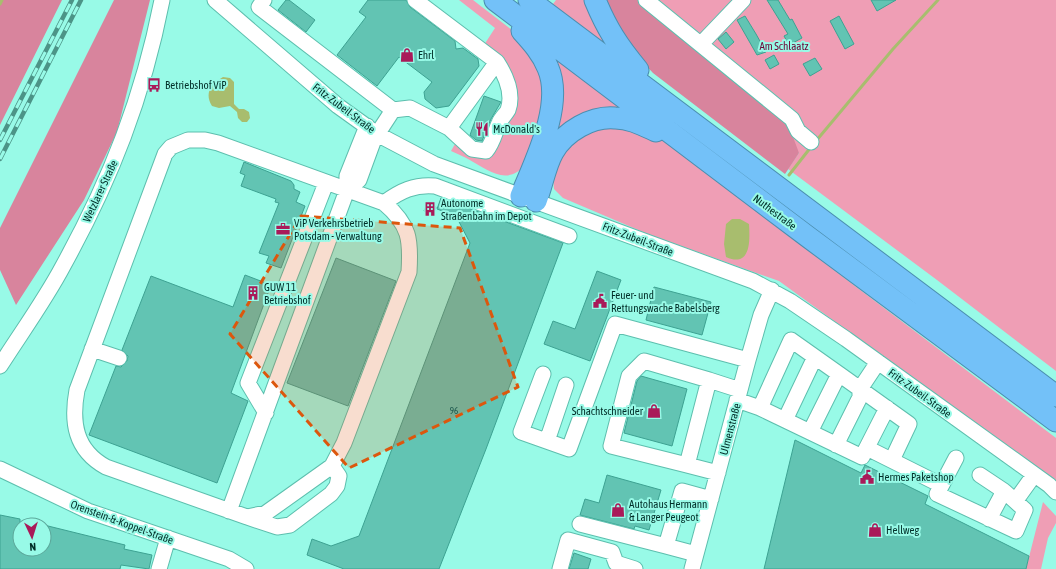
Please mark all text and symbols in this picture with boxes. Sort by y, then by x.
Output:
park label: Am Schlaatz [759,40,809,52]
shop icon: Ehrl [399,47,415,63]
place label: Ehrl [418,49,434,61]
bus stop icon: Betriebshof ViP [146,77,162,93]
place label: Betriebshof ViP [165,79,227,91]
street label: Fritz-Zubeil-Straße [311,81,377,135]
restaurant icon: McDonald's [474,121,490,137]
place label: McDonald's [493,123,540,135]
street label: Wetzlarer Straße [80,158,120,224]
street label: Nuthestraße [751,192,799,232]
place label: Autonome Straßenbahn im Depot [441,197,532,222]
building icon: Autonome Straßenbahn im Depot [422,201,438,217]
place label: ViP Verkehrsbetrieb Potsdam - Verwaltung [294,217,382,242]
street label: Fritz-Zubeil-Straße [601,220,675,258]
office icon: ViP Verkehrsbetrieb Potsdam - Verwaltung [275,221,291,237]
place label: GUW 11 Betriebshof [264,281,311,306]
building icon: GUW 11 Betriebshof [245,285,261,301]
place label: Feuer- und Rettungswache Babelsberg [611,289,720,314]
public building icon: Feuer- und Rettungswache Babelsberg [592,293,608,309]
street label: Fritz-Zubeil-Straße [886,366,954,420]
street label: Ulmenstraße [717,402,743,456]
shop icon: Schachtschneider [646,403,662,419]
place label: Schachtschneider [572,405,644,417]
house number: 96 [450,406,458,416]
public building icon: Hermes Paketshop [859,469,875,485]
place label: Hermes Paketshop [878,471,954,483]
street label: Orenstein-&-Koppel-Straße [69,498,175,546]
place label: Autohaus Hermann & Langer Peugeot [629,498,707,523]
shop icon: Autohaus Hermann & Langer Peugeot [610,502,626,518]
north arrow [12,517,52,557]
shop icon: Hellweg [867,522,883,538]
place label: Hellweg [886,524,920,536]
text: N [29,541,36,553]

